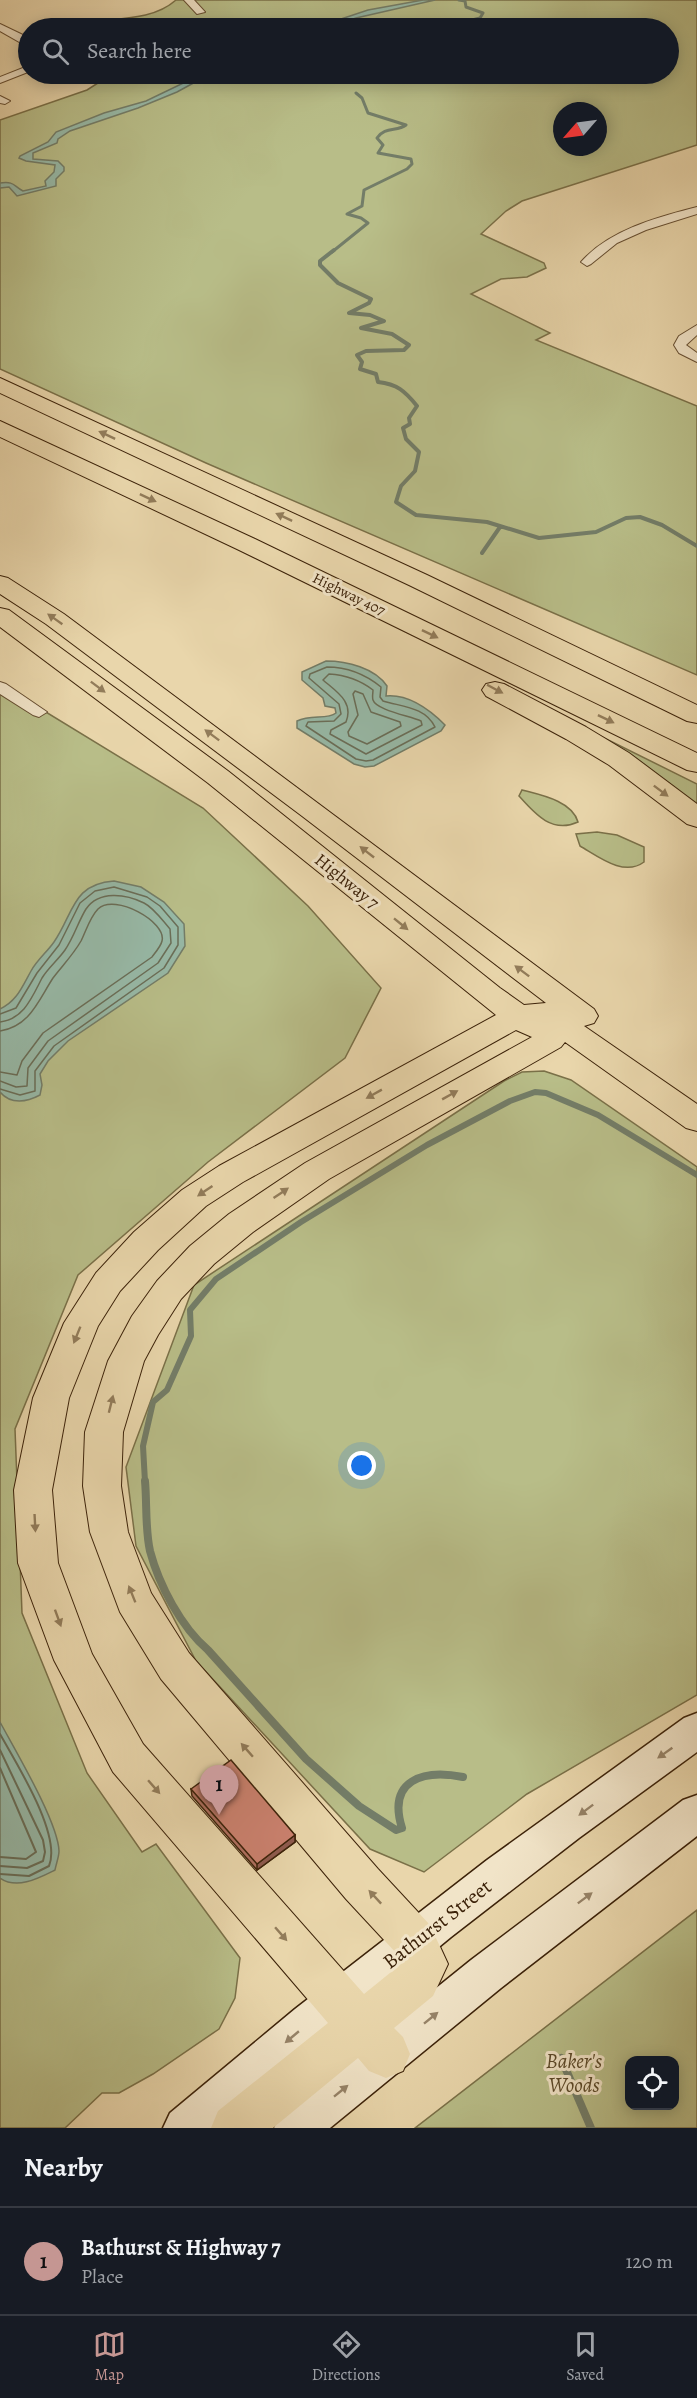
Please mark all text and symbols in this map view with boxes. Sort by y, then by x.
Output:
search box [18,18,679,84]
icon: search [39,35,72,68]
text: Search here [87,36,192,66]
north arrow [553,102,607,156]
one-way arrow [98,430,115,439]
one-way arrow [139,493,156,502]
one-way arrow [275,513,292,522]
street label: Highway 407 [309,568,389,620]
one-way arrow [47,613,63,625]
one-way arrow [422,629,439,639]
one-way arrow [90,681,106,693]
one-way arrow [486,684,504,694]
one-way arrow [597,715,614,724]
one-way arrow [204,730,219,742]
one-way arrow [653,785,669,797]
one-way arrow [360,847,375,859]
street label: Highway 7 [310,848,385,915]
one-way arrow [393,917,408,930]
one-way arrow [514,965,530,978]
one-way arrow [366,1089,382,1100]
one-way arrow [441,1090,458,1100]
one-way arrow [197,1185,213,1196]
one-way arrow [273,1188,289,1199]
one-way arrow [72,1326,81,1344]
one-way arrow [107,1395,117,1413]
your location [347,1451,376,1480]
one-way arrow [31,1514,40,1533]
one-way arrow [127,1584,137,1602]
one-way arrow [54,1609,63,1627]
one-way arrow [241,1743,254,1758]
one-way arrow [657,1747,673,1759]
pin: 1 [200,1766,238,1815]
one-way arrow [147,1779,160,1794]
one-way arrow [578,1804,593,1816]
street label: Bathurst Street [377,1873,497,1975]
one-way arrow [368,1891,382,1905]
one-way arrow [578,1893,593,1905]
one-way arrow [275,1926,288,1942]
one-way arrow [424,2012,439,2024]
one-way arrow [284,2031,300,2044]
park label: Baker's Woods [546,2047,602,2099]
map controls [625,2056,679,2110]
button: locate [625,2056,679,2110]
one-way arrow [333,2085,348,2098]
text: Nearby [24,2150,103,2185]
text: Bathurst & Highway 7 [81,2233,281,2263]
text: 1 [40,2248,47,2275]
text: 120 m [625,2248,673,2275]
text: Place [81,2263,123,2290]
tab: Map [93,2328,126,2386]
tab: Directions [312,2328,380,2386]
tab: Saved [566,2328,604,2386]

